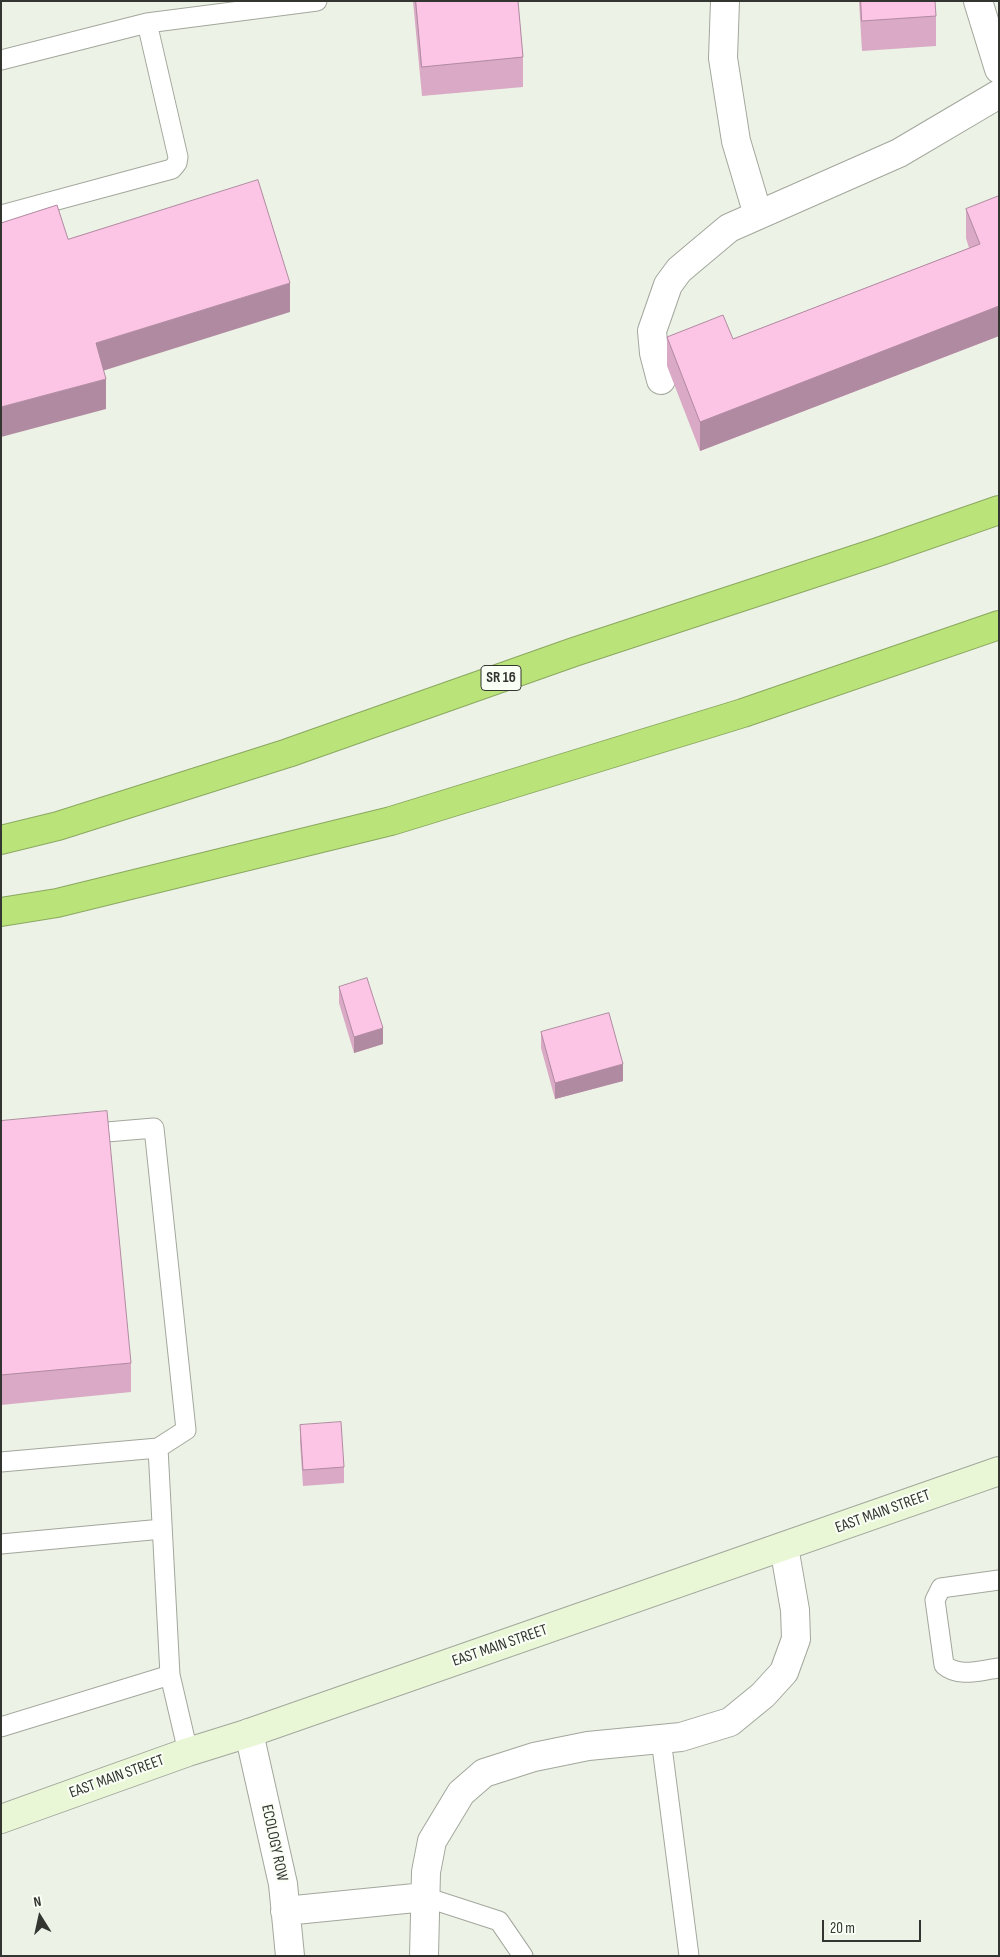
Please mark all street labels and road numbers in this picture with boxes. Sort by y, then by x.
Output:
road number: SR 16 [481,666,521,690]
street label: EAST MAIN STREET [833,1486,933,1538]
street label: EAST MAIN STREET [450,1621,550,1671]
street label: EAST MAIN STREET [67,1751,167,1803]
street label: ECOLOGY ROW [257,1803,291,1883]

